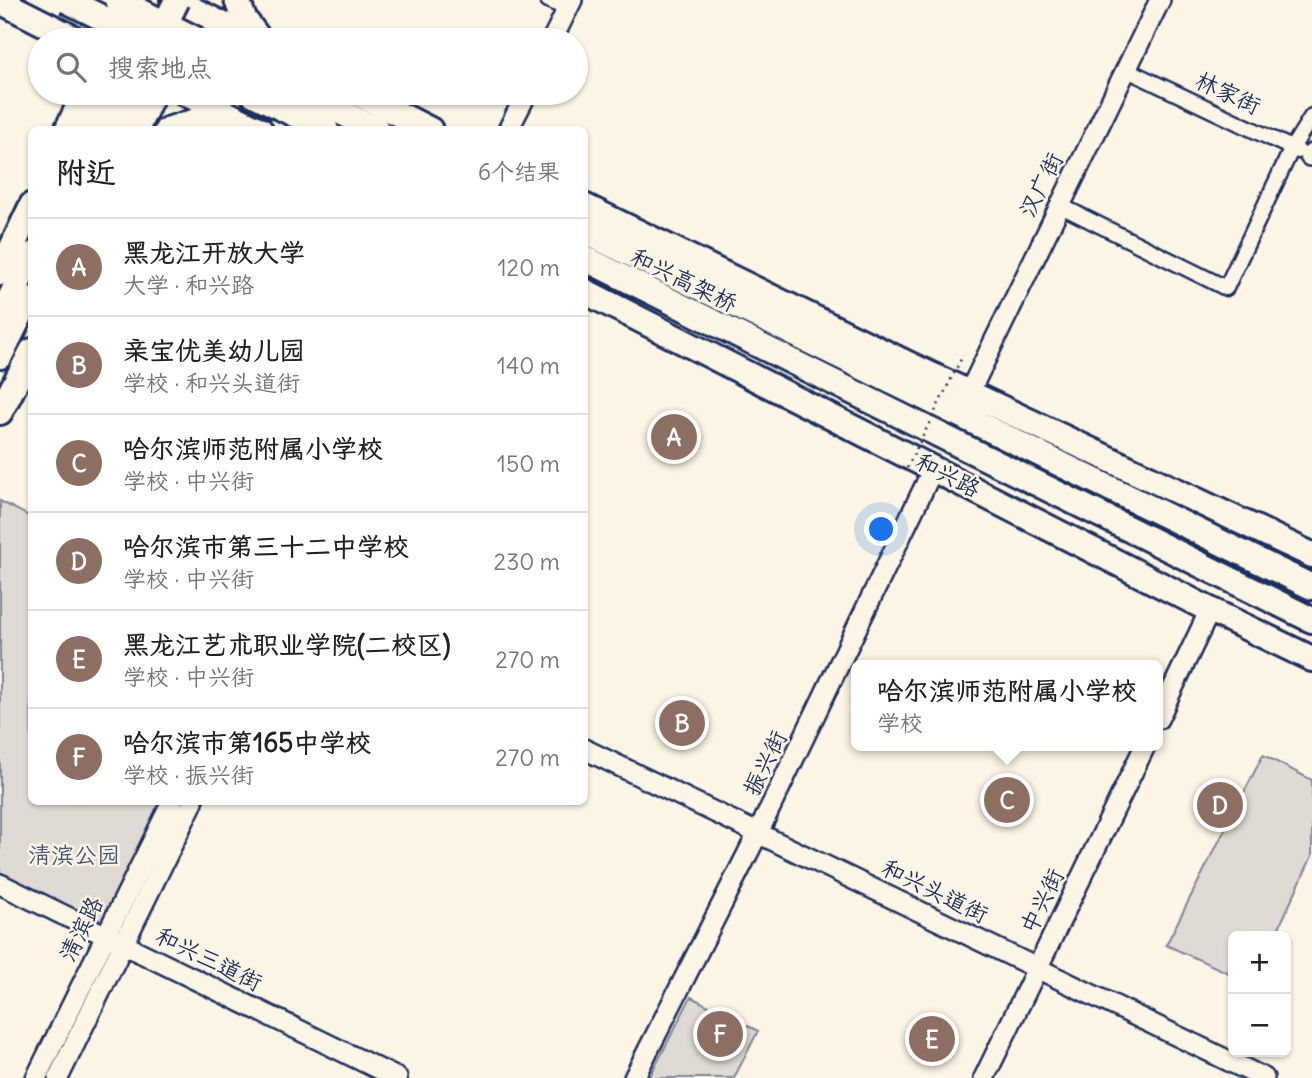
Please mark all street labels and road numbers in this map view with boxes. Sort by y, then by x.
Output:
street label: 林家街 [1191,65,1266,120]
street label: 汉广街 [1012,147,1069,222]
street label: 和兴高架桥 [626,241,742,318]
street label: 和兴路 [911,446,986,503]
street label: 振兴街 [736,725,793,800]
street label: 和兴头道街 [877,852,993,929]
street label: 中兴街 [1013,863,1070,938]
street label: 清滨路 [52,891,109,966]
street label: 和兴三道街 [151,920,267,997]

